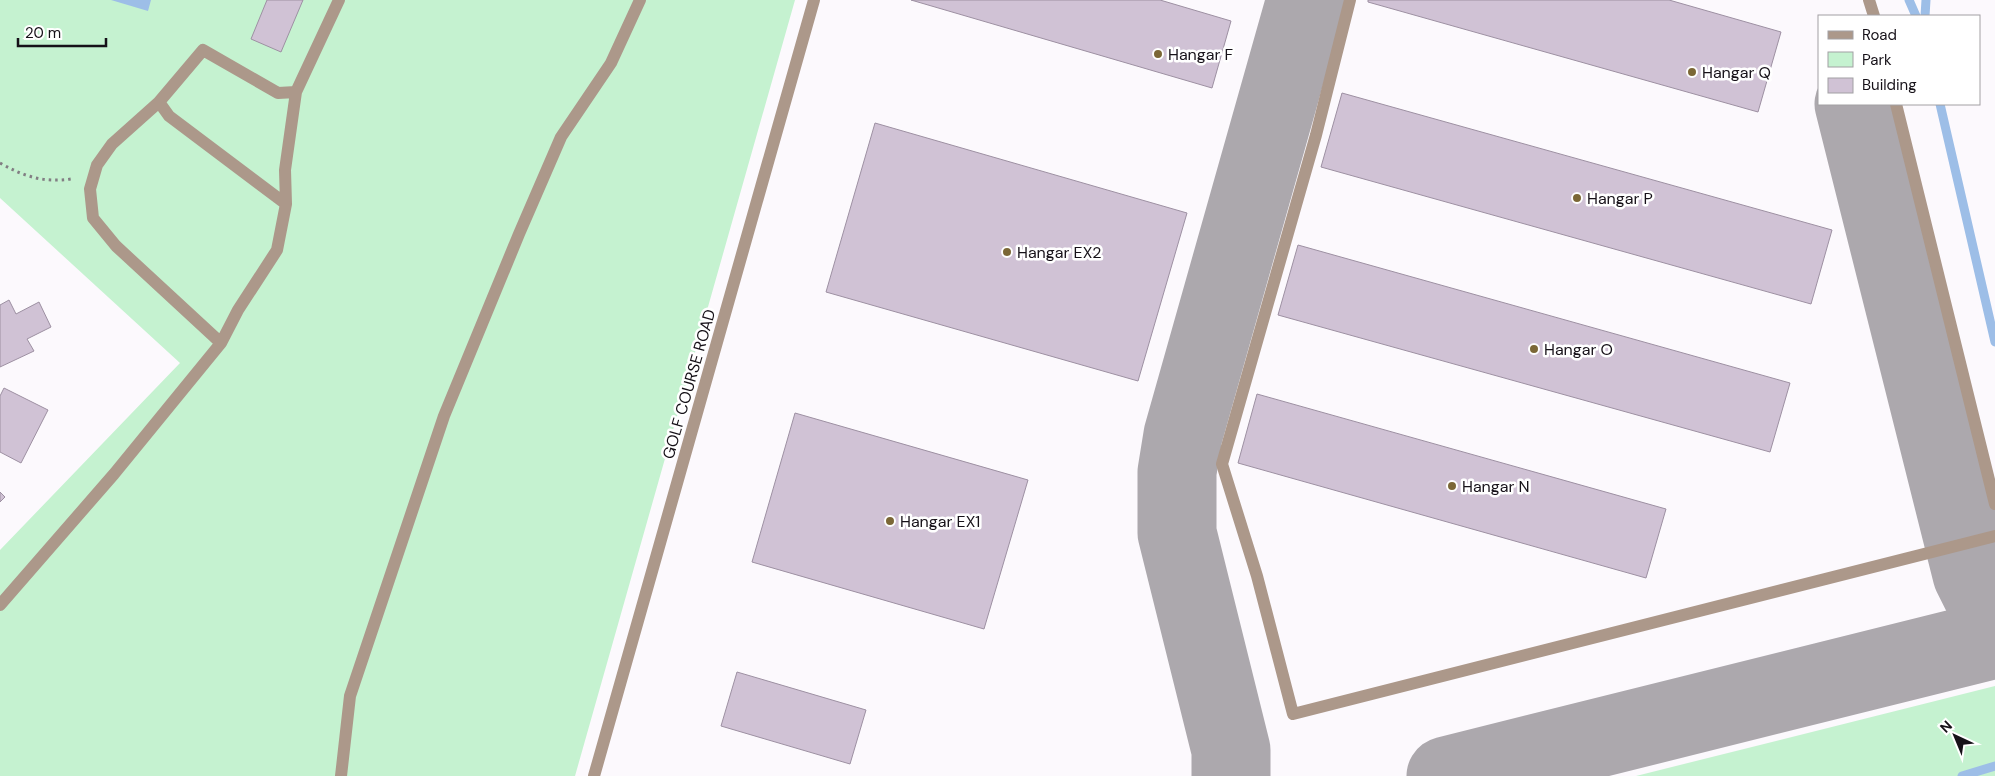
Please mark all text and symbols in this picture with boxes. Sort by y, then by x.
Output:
scale bar [18,15,105,47]
legend [1818,15,1980,105]
text: 20 m [25,23,61,43]
text: Road [1862,25,1897,45]
place label: Hangar F [1168,44,1234,65]
marker: Hangar F [1152,48,1164,60]
text: Park [1862,50,1892,70]
place label: Hangar Q [1702,62,1771,83]
marker: Hangar Q [1686,66,1698,78]
text: Building [1862,75,1917,95]
place label: Hangar P [1587,188,1653,209]
marker: Hangar P [1571,192,1583,204]
place label: Hangar EX2 [1017,242,1102,263]
marker: Hangar EX2 [1001,246,1013,258]
street label: GOLF COURSE ROAD [658,307,720,461]
place label: Hangar O [1544,339,1613,360]
marker: Hangar O [1528,343,1540,355]
place label: Hangar N [1462,476,1530,497]
marker: Hangar N [1446,480,1458,492]
place label: Hangar EX1 [900,511,980,532]
marker: Hangar EX1 [884,515,896,527]
north arrow [1930,711,1980,761]
text: N [1936,717,1956,737]

